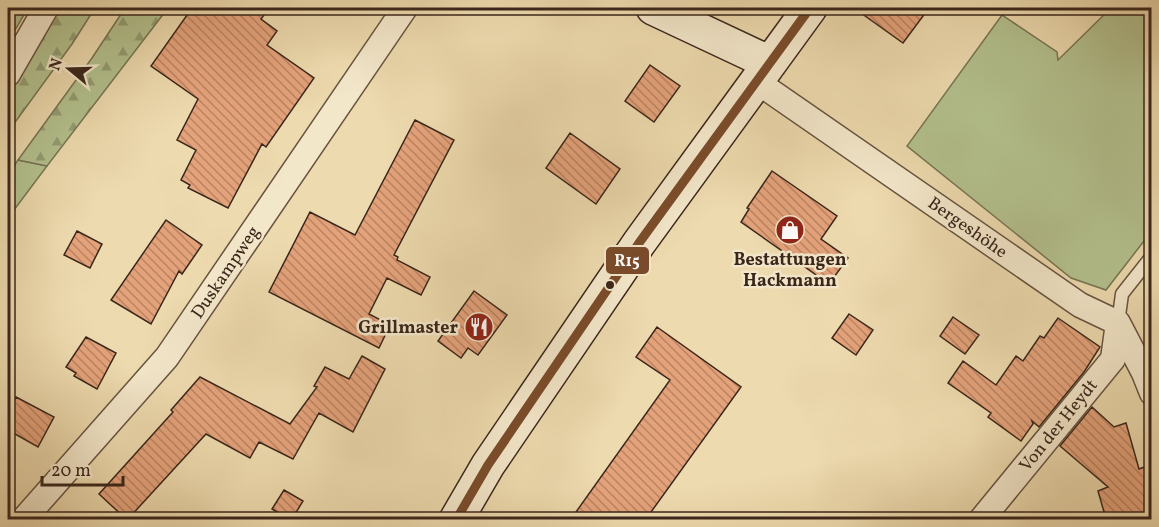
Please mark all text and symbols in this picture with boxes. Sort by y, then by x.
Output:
north arrow [39,39,99,99]
text: N [44,55,69,74]
street label: Bergeshöhe [922,192,1012,265]
shop icon: Bestattungen Hackmann [774,214,806,246]
street label: Duskampweg [186,221,267,324]
line badge: R15 [605,246,650,275]
place label: Bestattungen Hackmann [734,248,847,294]
text: R15 [614,251,640,273]
unlabelled marker [604,279,616,291]
restaurant icon: Grillmaster [463,311,495,343]
place label: Grillmaster [358,316,458,341]
street label: Von der Heydt [1014,374,1104,477]
scale bar [42,449,123,487]
text: 20 m [51,459,91,484]

